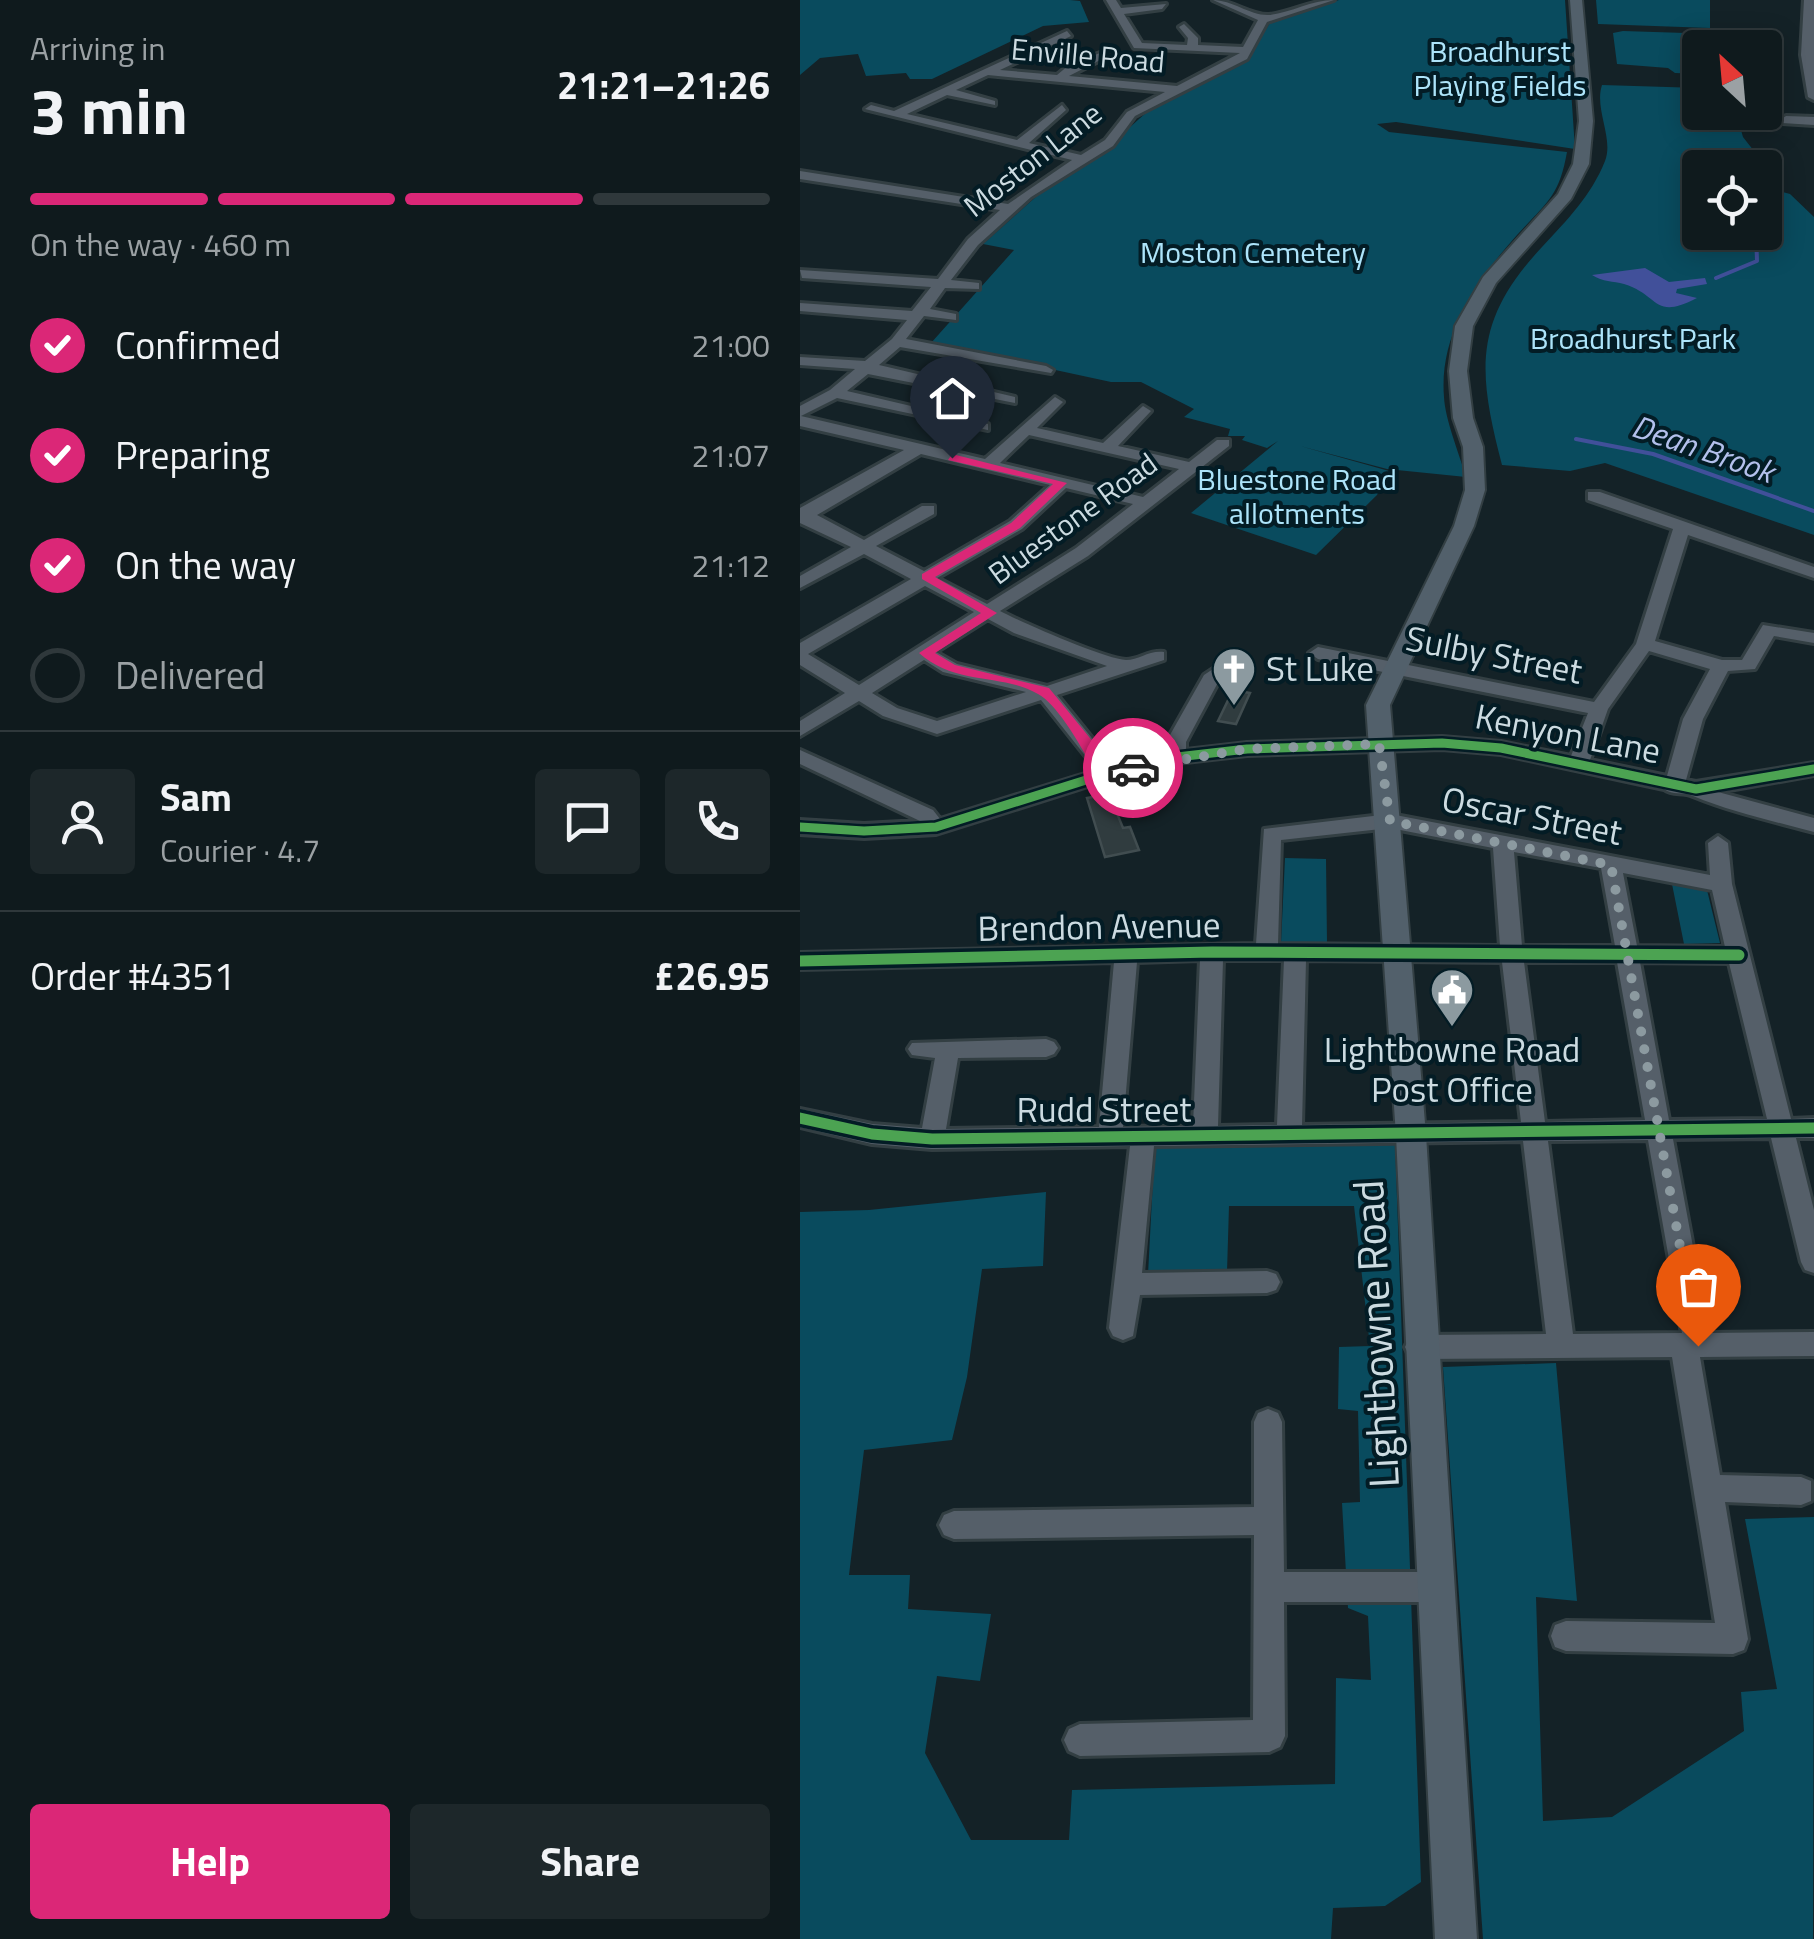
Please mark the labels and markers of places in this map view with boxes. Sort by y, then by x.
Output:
pin [910,356,995,459]
place label: St Luke [1266,641,1374,695]
church icon: St Luke [1211,646,1257,707]
public building icon: Lightbowne Road Post Office [1429,967,1475,1028]
place label: Lightbowne Road Post Office [1324,1022,1580,1116]
pin [1656,1244,1741,1347]

